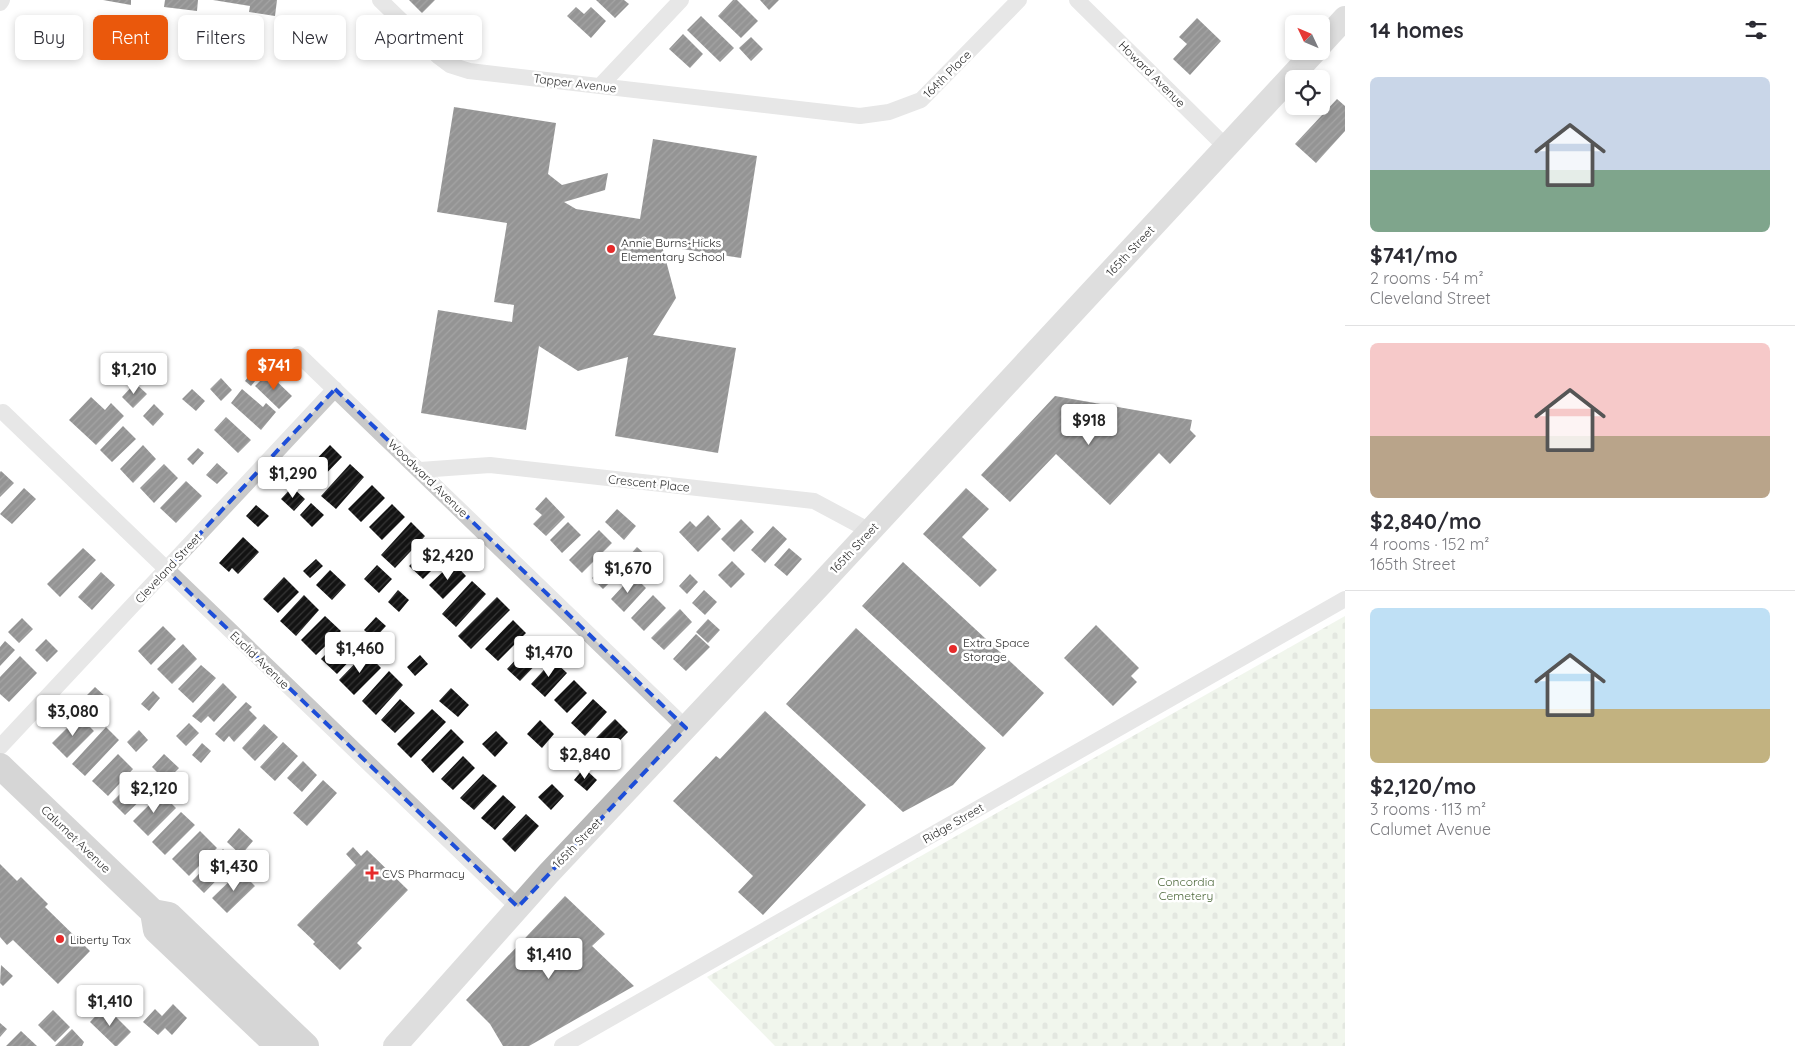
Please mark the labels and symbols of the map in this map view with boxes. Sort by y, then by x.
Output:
north arrow [1285,15,1330,60]
street label: Howard Avenue [1116,38,1189,111]
street label: 164th Place [920,47,974,101]
street label: Tapper Avenue [533,70,618,96]
street label: 165th Street [1103,222,1157,280]
place label: Annie Burns-Hicks Elementary School [621,235,725,264]
marker: Annie Burns-Hicks Elementary School [605,243,617,255]
pin: $741 [244,348,304,391]
pin: $1,210 [93,352,175,395]
pin: $918 [1059,404,1119,446]
street label: Woodward Avenue [385,436,471,520]
pin: $1,290 [252,456,334,499]
street label: Crescent Place [607,471,691,495]
street label: 165th Street [827,519,881,577]
street label: Cleveland Street [132,530,204,606]
pin: $2,420 [407,538,489,581]
pin: $1,670 [587,552,669,594]
street label: Euclid Avenue [227,628,293,692]
pin: $1,460 [319,632,401,674]
place label: Extra Space Storage [963,635,1030,664]
pin: $1,470 [508,636,590,678]
marker: Extra Space Storage [947,643,959,655]
pin: $3,080 [32,694,114,737]
pin: $2,840 [544,738,626,780]
pin: $2,120 [113,772,195,814]
street label: Ridge Street [920,800,986,846]
street label: Calumet Avenue [38,802,114,876]
street label: 165th Street [549,815,605,871]
pin: $1,430 [193,850,275,892]
place label: CVS Pharmacy [382,866,465,881]
marker: CVS Pharmacy [366,867,378,879]
park label: Concordia Cemetery [1158,874,1214,903]
place label: Liberty Tax [70,932,131,947]
marker: Liberty Tax [54,933,66,945]
pin: $1,410 [508,938,590,980]
pin: $1,410 [69,984,151,1027]

